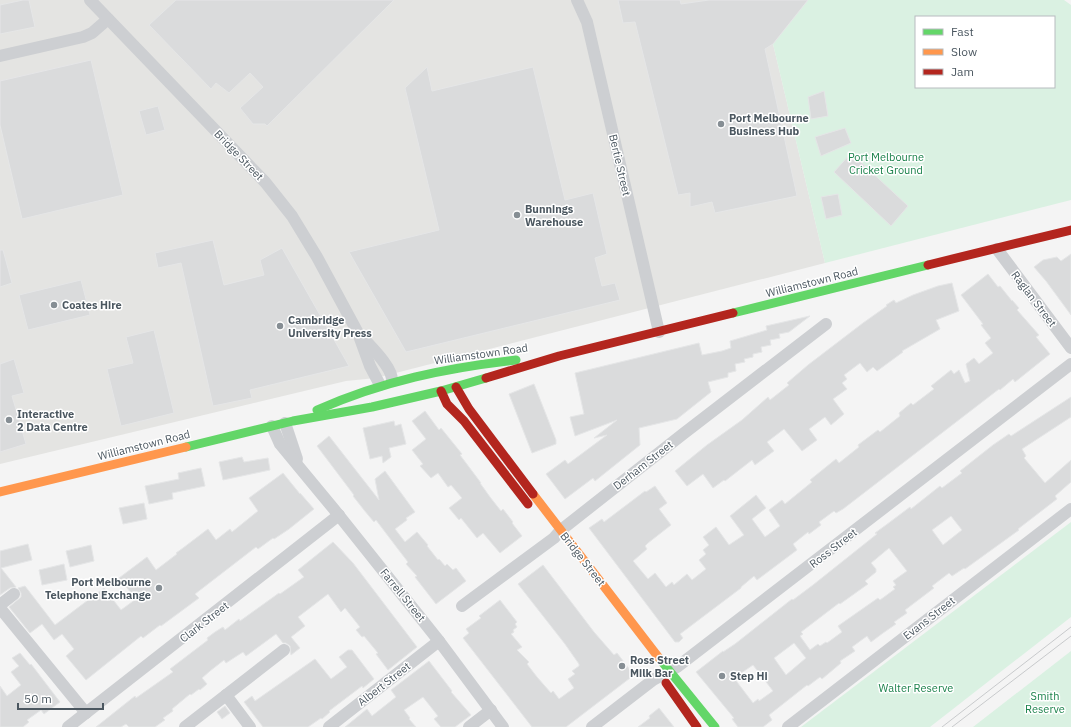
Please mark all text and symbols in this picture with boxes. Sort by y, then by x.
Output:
legend [915,16,1055,88]
text: Fast [951,24,974,39]
text: Slow [951,44,977,59]
text: Jam [951,64,974,79]
place label: Port Melbourne Business Hub [729,111,809,138]
marker: Port Melbourne Business Hub [716,119,726,129]
street label: Bridge Street [211,127,267,183]
street label: Bertie Street [606,133,634,197]
park label: Port Melbourne Cricket Ground [848,150,924,177]
place label: Bunnings Warehouse [525,202,583,229]
marker: Bunnings Warehouse [512,210,522,220]
street label: Williamstown Road [764,264,860,300]
street label: Raglan Street [1008,268,1060,330]
place label: Coates Hire [62,298,122,312]
marker: Coates Hire [49,300,59,310]
place label: Cambridge University Press [288,313,372,340]
marker: Cambridge University Press [275,321,285,331]
street label: Williamstown Road [433,340,529,368]
place label: Interactive 2 Data Centre [17,407,88,434]
marker: Interactive 2 Data Centre [4,415,14,425]
street label: Williamstown Road [96,427,192,463]
street label: Derham Street [610,437,676,493]
street label: Ross Street [806,525,860,571]
street label: Bridge Street [558,529,609,589]
street label: Farrell Street [377,566,429,625]
place label: Port Melbourne Telephone Exchange [45,575,151,602]
marker: Port Melbourne Telephone Exchange [154,583,164,593]
street label: Evans Street [900,593,958,643]
street label: Clark Street [177,598,231,645]
place label: Ross Street Milk Bar [630,653,689,680]
street label: Albert Street [355,659,413,709]
marker: Ross Street Milk Bar [617,661,627,671]
place label: Step Hi [730,669,768,683]
marker: Step Hi [717,671,727,681]
park label: Walter Reserve [879,681,953,695]
scale bar [18,685,103,711]
park label: Smith Reserve [1025,689,1065,716]
text: 50 m [24,691,52,706]

